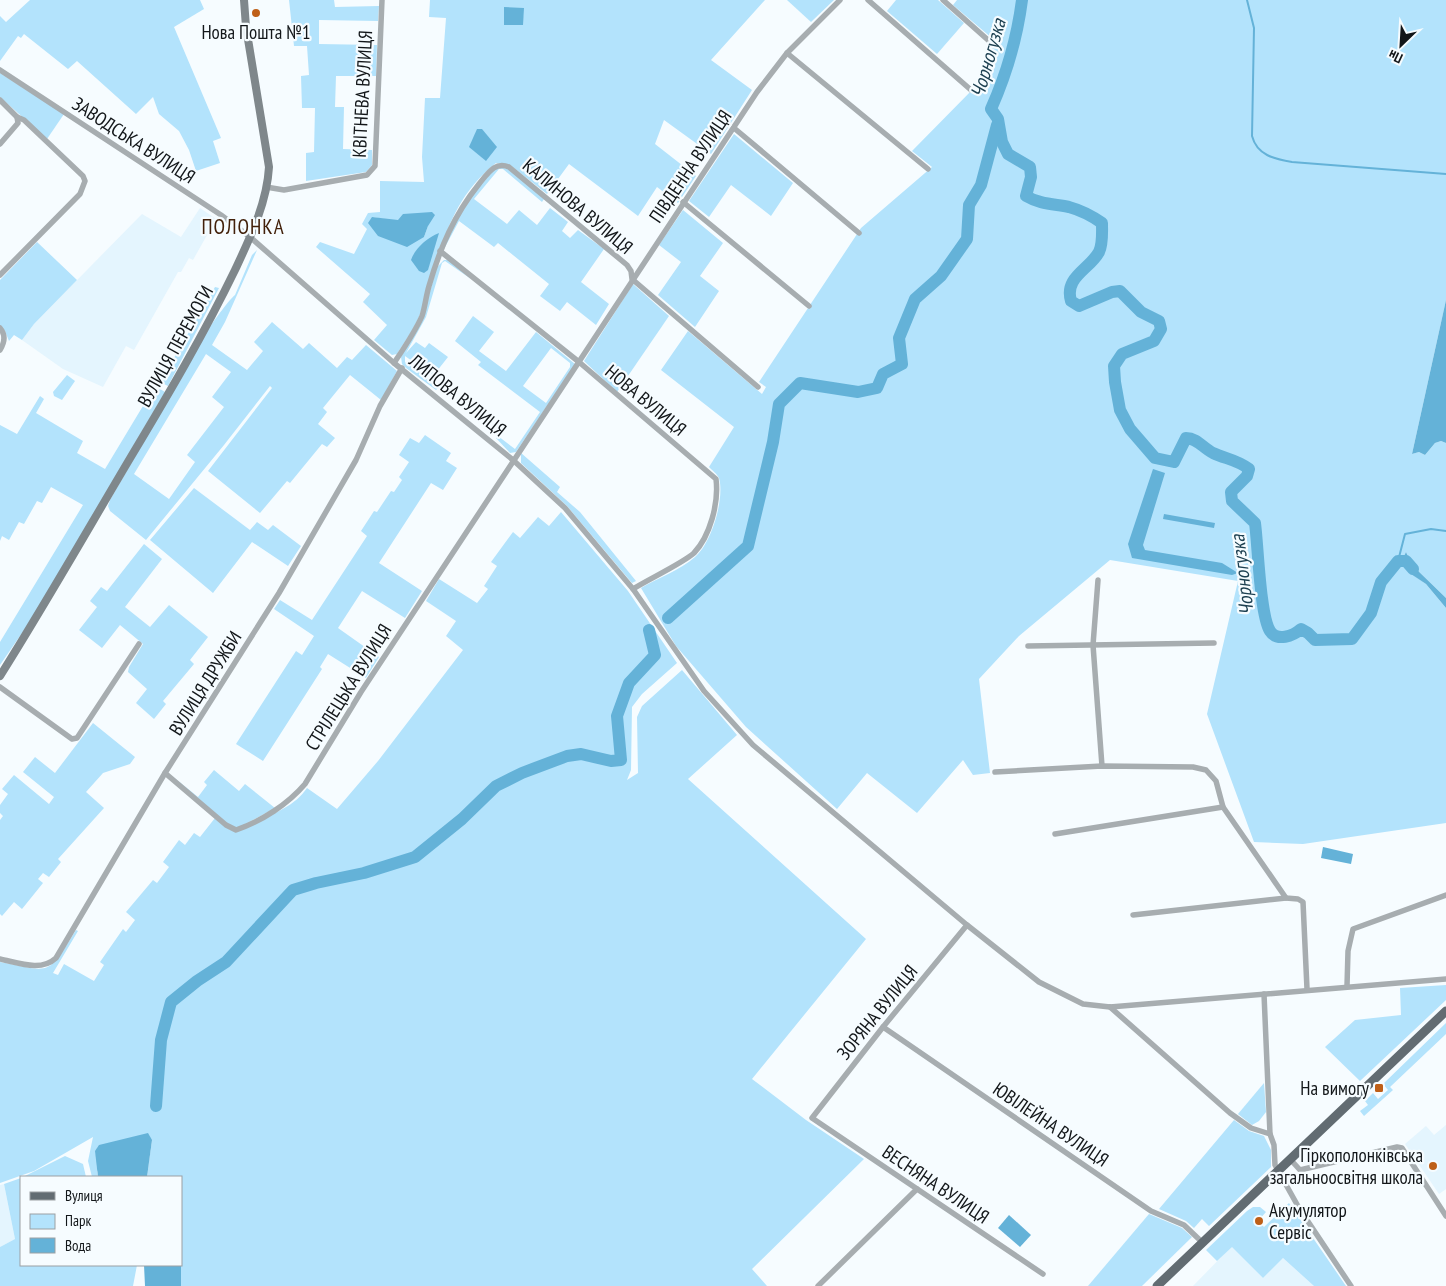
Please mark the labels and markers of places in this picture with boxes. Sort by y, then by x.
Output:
marker: Нова Пошта №1 [250,7,262,19]
place label: Нова Пошта №1 [201,20,311,44]
place label: На вимогу [1300,1076,1370,1100]
marker: На вимогу [1373,1082,1385,1094]
place label: Гіркополонківська загальноосвітня школа [1270,1143,1423,1189]
marker: Гіркополонківська загальноосвітня школа [1427,1160,1439,1172]
place label: Акумулятор Сервіс [1269,1198,1347,1244]
marker: Акумулятор Сервіс [1253,1215,1265,1227]

